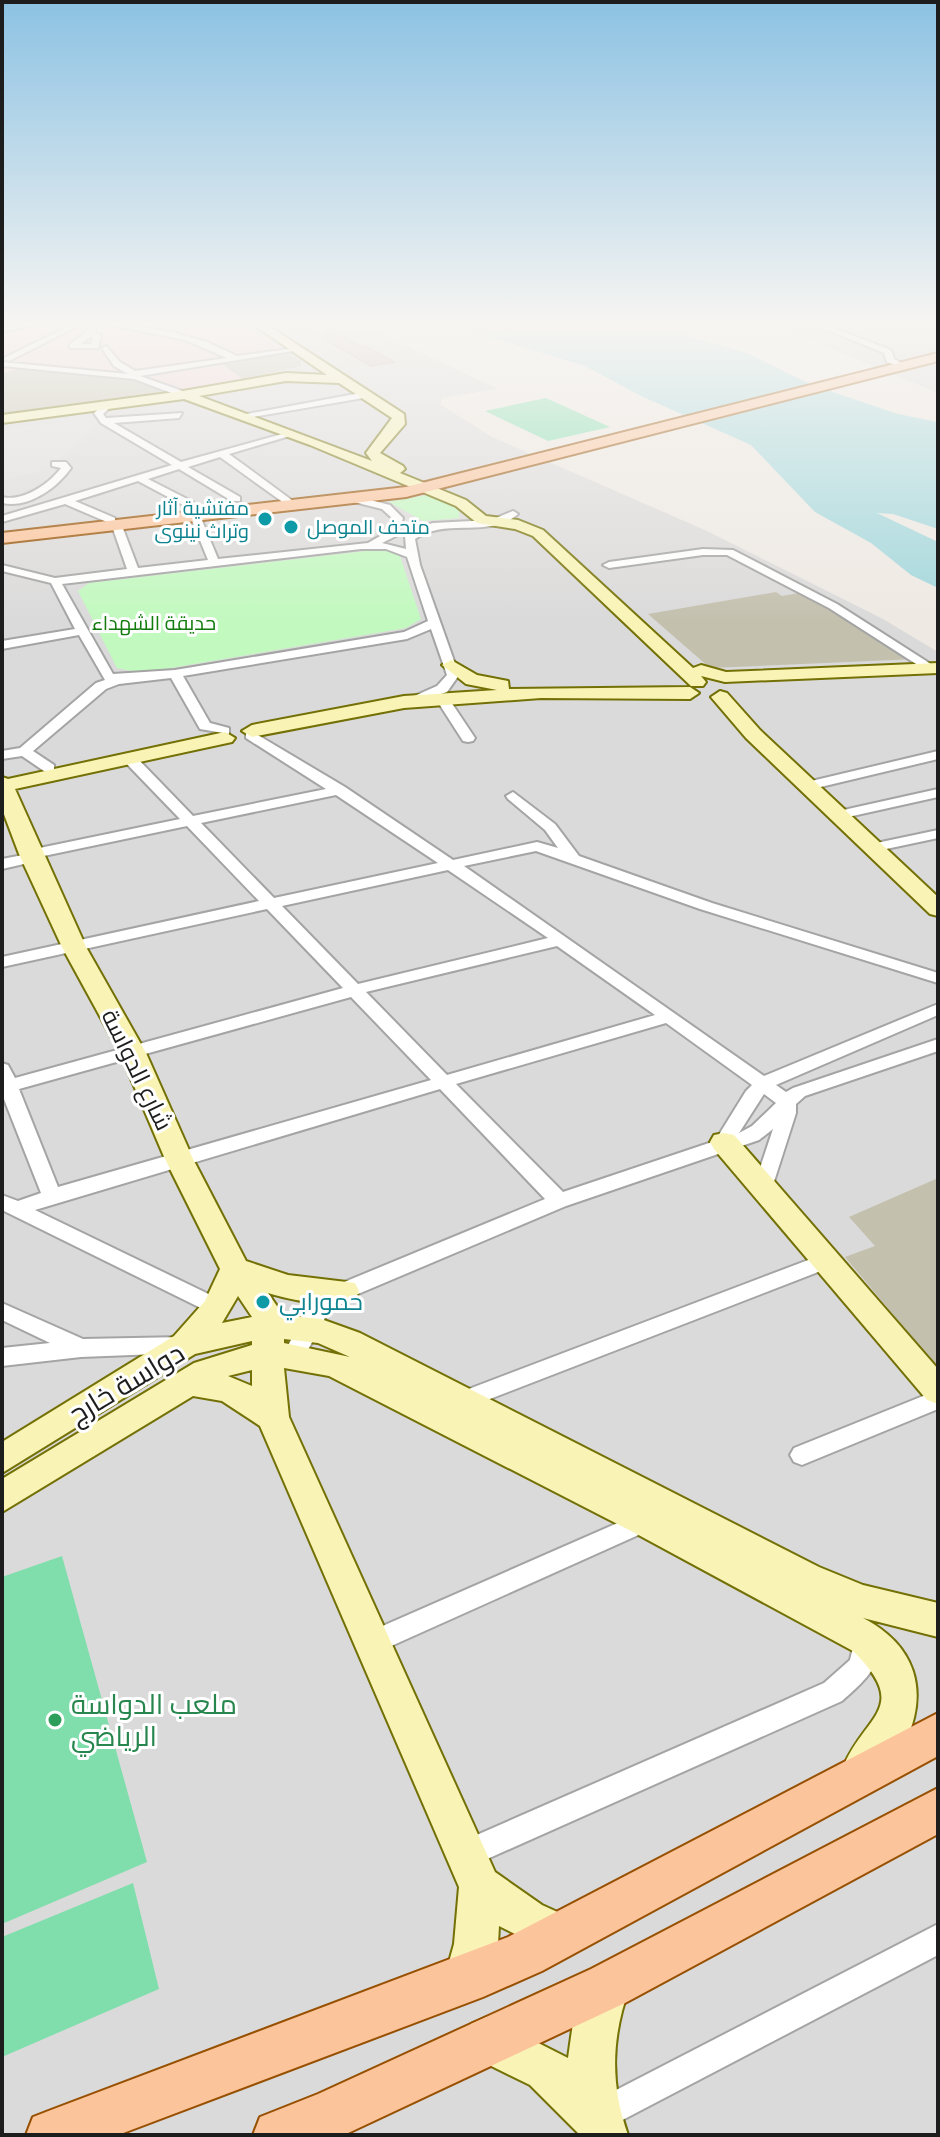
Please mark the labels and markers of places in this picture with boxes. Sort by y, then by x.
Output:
place label: مفتشية آثار وتراث نينوى [154,494,249,544]
marker: مفتشية آثار وتراث نينوى [256,510,274,528]
place label: متحف الموصل [307,513,430,540]
marker: متحف الموصل [282,518,300,536]
place label: حمورابي [279,1285,363,1321]
marker: حمورابي [254,1293,272,1311]
place label: ملعب الدواسة الرياضي [71,1685,237,1757]
marker: ملعب الدواسة الرياضي [46,1711,64,1729]

